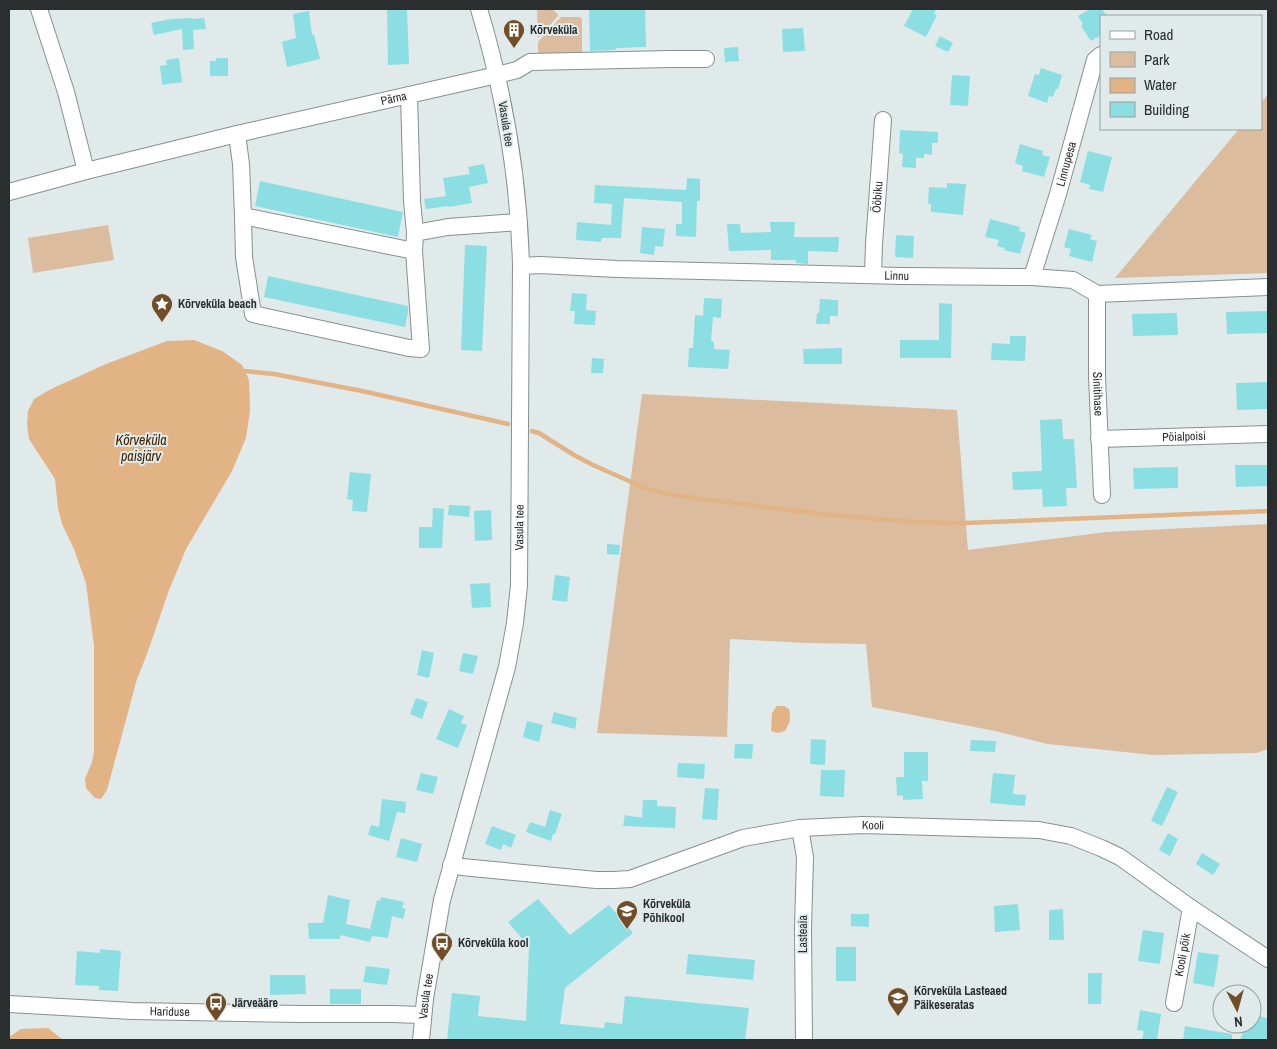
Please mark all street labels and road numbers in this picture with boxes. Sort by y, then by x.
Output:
street label: Pärna [379,88,409,109]
street label: Vasula tee [495,100,517,148]
street label: Linnupesa [1052,139,1080,188]
street label: Ööbiku [867,181,887,214]
street label: Linnu [884,268,909,284]
street label: Sinitihase [1089,372,1107,417]
street label: Pöialpoisi [1162,428,1206,445]
street label: Vasula tee [511,504,528,550]
street label: Kooli [862,817,884,834]
street label: Lasteaia [795,915,811,953]
street label: Kooli põik [1171,932,1194,978]
street label: Vasula tee [415,972,437,1020]
street label: Hariduse [150,1003,190,1020]

